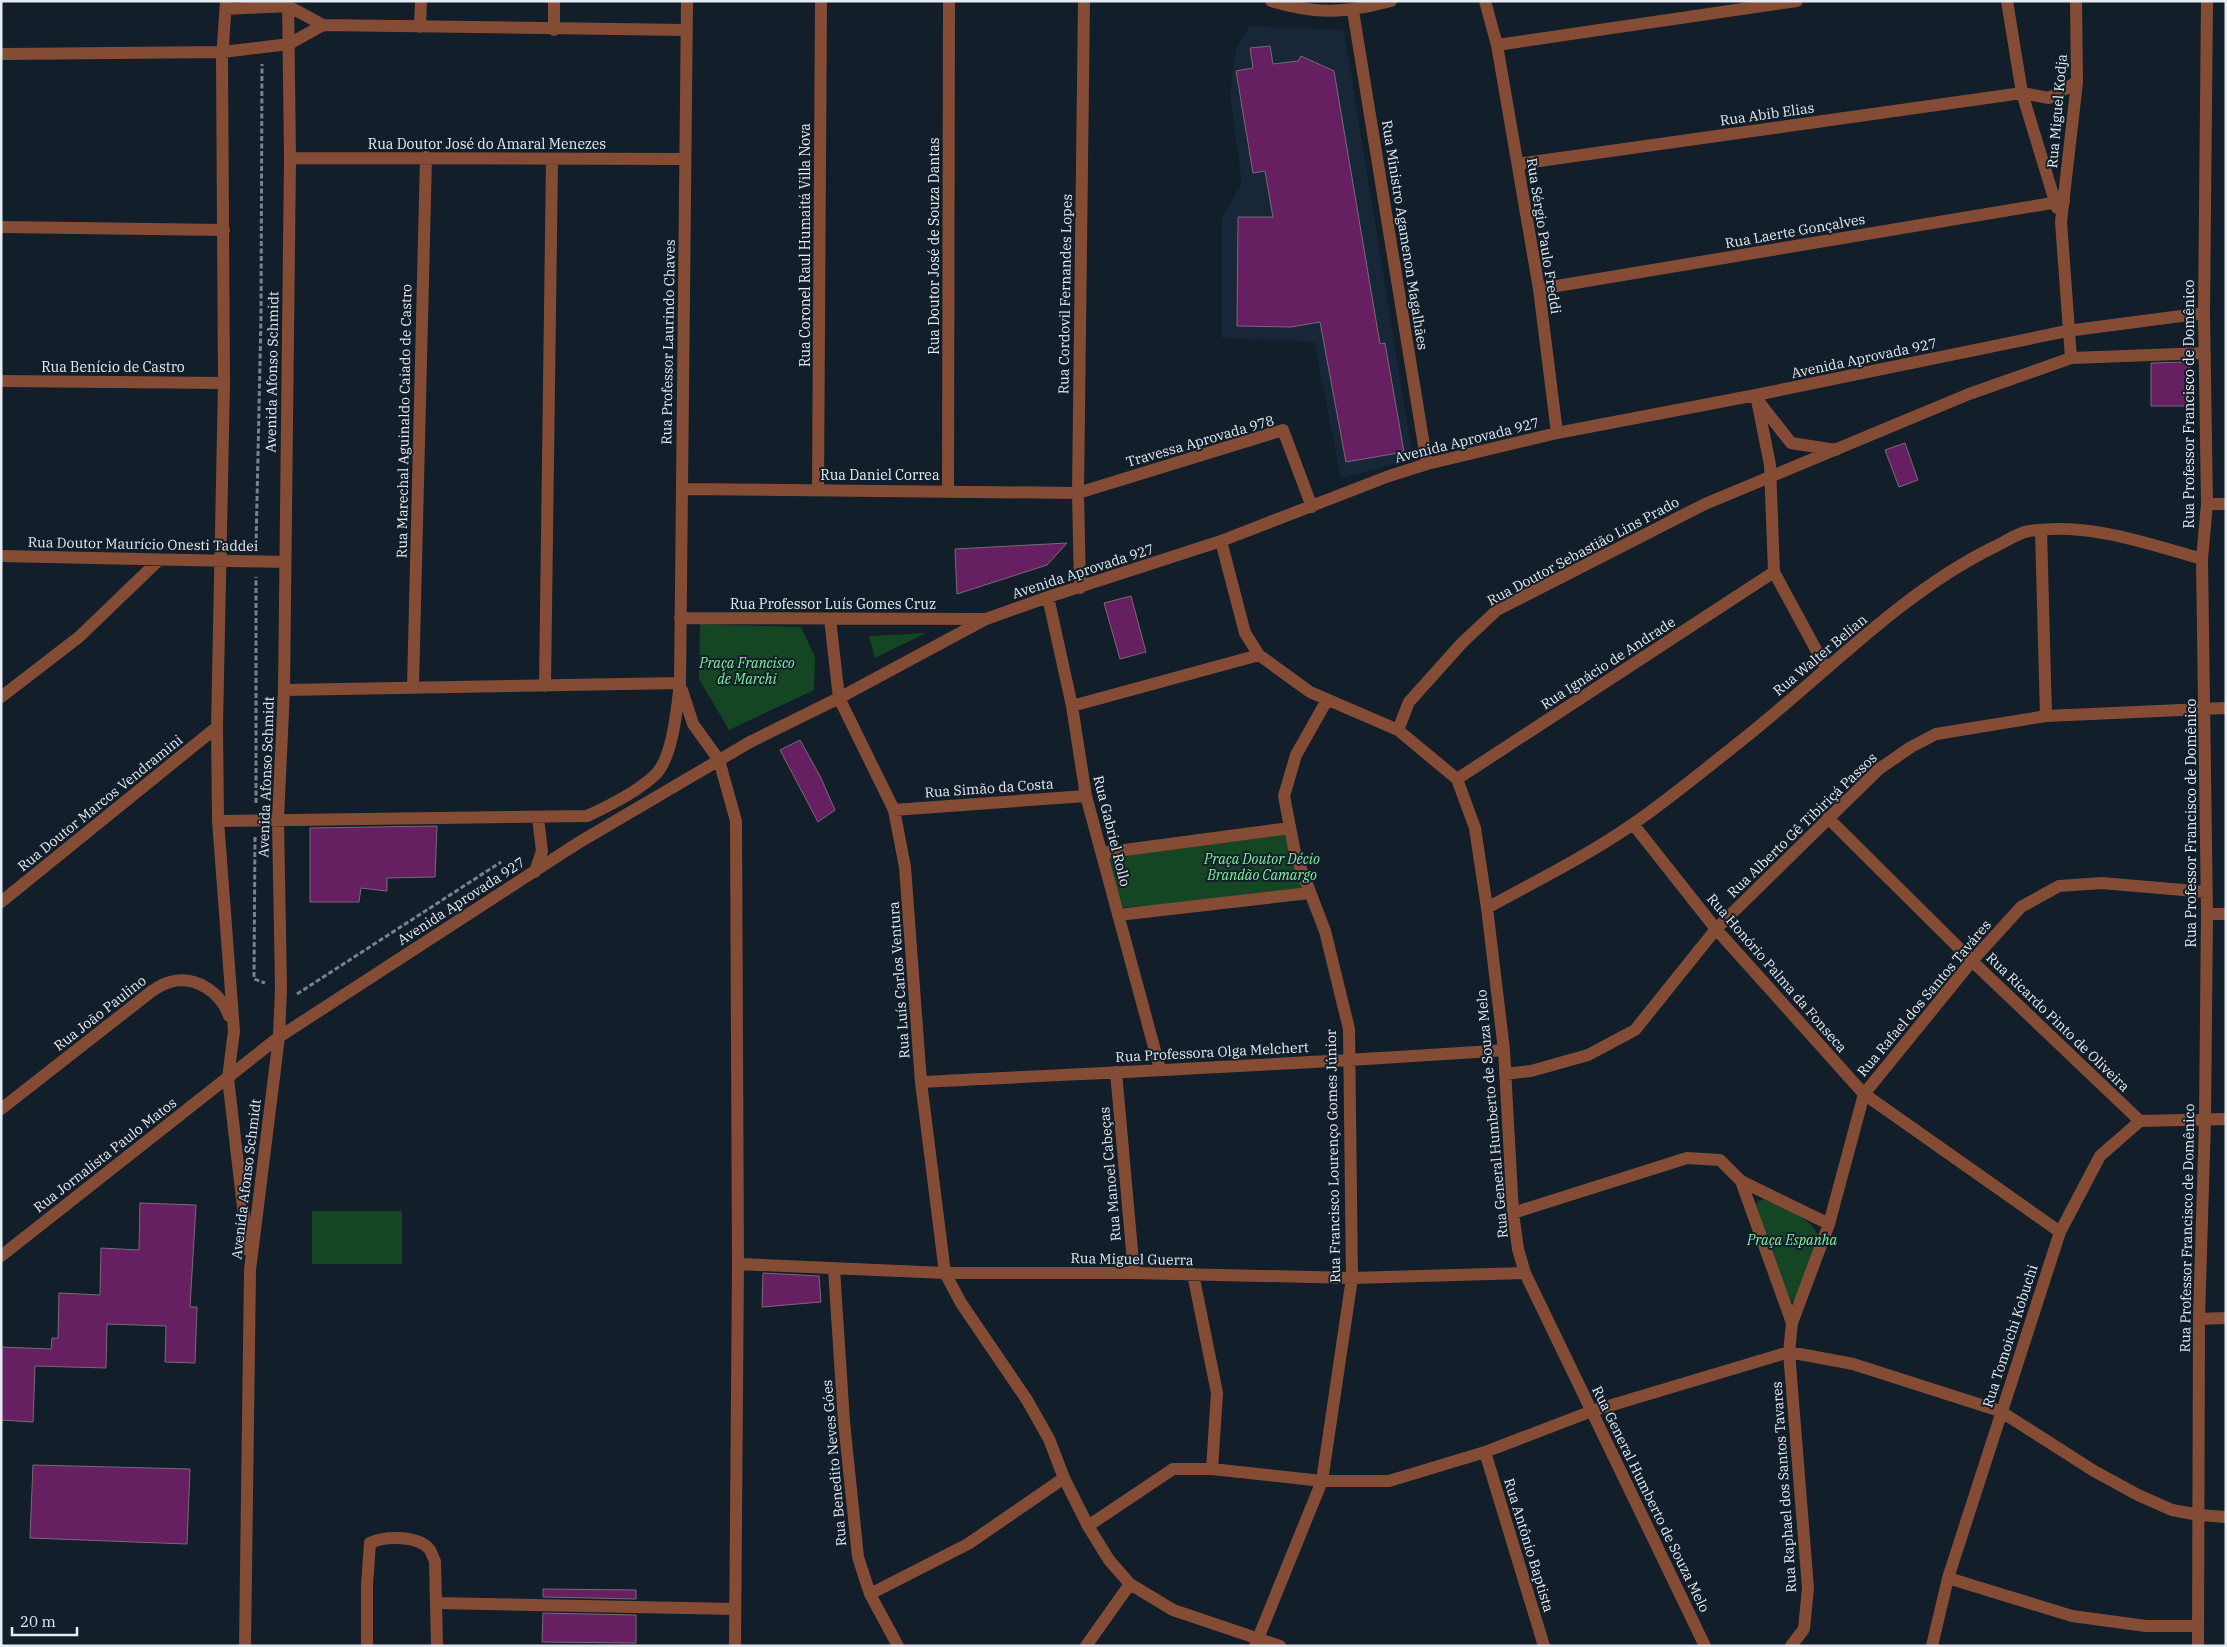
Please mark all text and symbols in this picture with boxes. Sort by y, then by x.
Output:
street label: Rua Miguel Kodja [2043,53,2071,169]
street label: Rua Abib Elias [1719,98,1815,130]
street label: Rua Ministro Agamenon Magalhães [1378,119,1432,351]
street label: Rua Coronel Raul Humaitá Villa Nova [796,123,814,367]
street label: Rua Doutor José do Amaral Menezes [368,135,606,153]
street label: Rua Doutor José de Souza Dantas [925,137,943,355]
street label: Rua Sérgio Paulo Freddi [1523,157,1565,315]
street label: Rua Cordovil Fernandes Lopes [1054,194,1076,394]
street label: Rua Laerte Gonçalves [1724,210,1867,252]
street label: Rua Professor Laurindo Chaves [657,239,679,445]
street label: Rua Professor Francisco de Domênico [2180,280,2198,528]
street label: Rua Marechal Aguinaldo Caiado de Castro [393,284,415,558]
street label: Avenida Afonso Schmidt [262,291,282,453]
street label: Avenida Aprovada 927 [1790,334,1938,382]
street label: Rua Benício de Castro [41,358,185,376]
street label: Travessa Aprovada 978 [1124,411,1276,471]
street label: Avenida Aprovada 927 [1393,413,1541,467]
street label: Rua Daniel Correa [820,466,940,484]
street label: Rua Doutor Sebastião Lins Prado [1484,493,1682,609]
street label: Rua Doutor Maurício Onesti Taddei [28,533,258,555]
street label: Avenida Aprovada 927 [1010,540,1156,602]
street label: Rua Professor Luís Gomes Cruz [730,595,936,613]
street label: Rua Walter Belian [1769,610,1871,700]
street label: Rua Ignácio de Andrade [1537,613,1679,713]
park label: Praça Francisco de Marchi [698,654,795,688]
street label: Avenida Afonso Schmidt [254,696,278,858]
street label: Rua Professor Francisco de Domênico [2182,699,2200,947]
street label: Rua Doutor Marcos Vendramini [14,731,186,875]
street label: Rua Alberto Gê Tibiriçá Passos [1723,748,1881,901]
street label: Rua Simão da Costa [924,774,1054,801]
street label: Rua Gabriel Rollo [1089,774,1135,889]
park label: Praça Doutor Décio Brandão Camargo [1203,850,1320,884]
street label: Avenida Aprovada 927 [394,853,528,949]
street label: Rua Honório Palma da Fonseca [1703,890,1851,1056]
street label: Rua Luís Carlos Ventura [884,900,913,1059]
street label: Rua Rafael dos Santos Taváres [1853,916,1995,1080]
street label: Rua Ricardo Pinto de Oliveira [1982,949,2134,1096]
street label: Rua João Paulino [50,971,150,1055]
street label: Rua General Humberto de Souza Melo [1472,989,1512,1239]
street label: Rua Francisco Lourenço Gomes Júnior [1322,1028,1344,1283]
street label: Rua Professora Olga Melchert [1115,1038,1309,1066]
street label: Rua Jornalista Paulo Matos [30,1093,180,1216]
street label: Avenida Afonso Schmidt [227,1098,265,1260]
street label: Rua Professor Francisco de Domênico [2176,1103,2198,1353]
street label: Rua Manoel Cabeças [1095,1106,1125,1242]
park label: Praça Espanha [1746,1231,1837,1249]
street label: Rua Miguel Guerra [1070,1249,1194,1269]
street label: Rua Tomoichi Kobuchi [1978,1262,2042,1410]
street label: Rua Benedito Neves Góes [818,1379,850,1547]
street label: Rua Raphael dos Santos Tavares [1768,1381,1800,1593]
street label: Rua General Humberto de Souza Melo [1588,1383,1714,1615]
street label: Rua Antônio Baptista [1500,1476,1558,1614]
scale bar [12,1604,78,1636]
text: 20 m [20,1612,56,1631]

